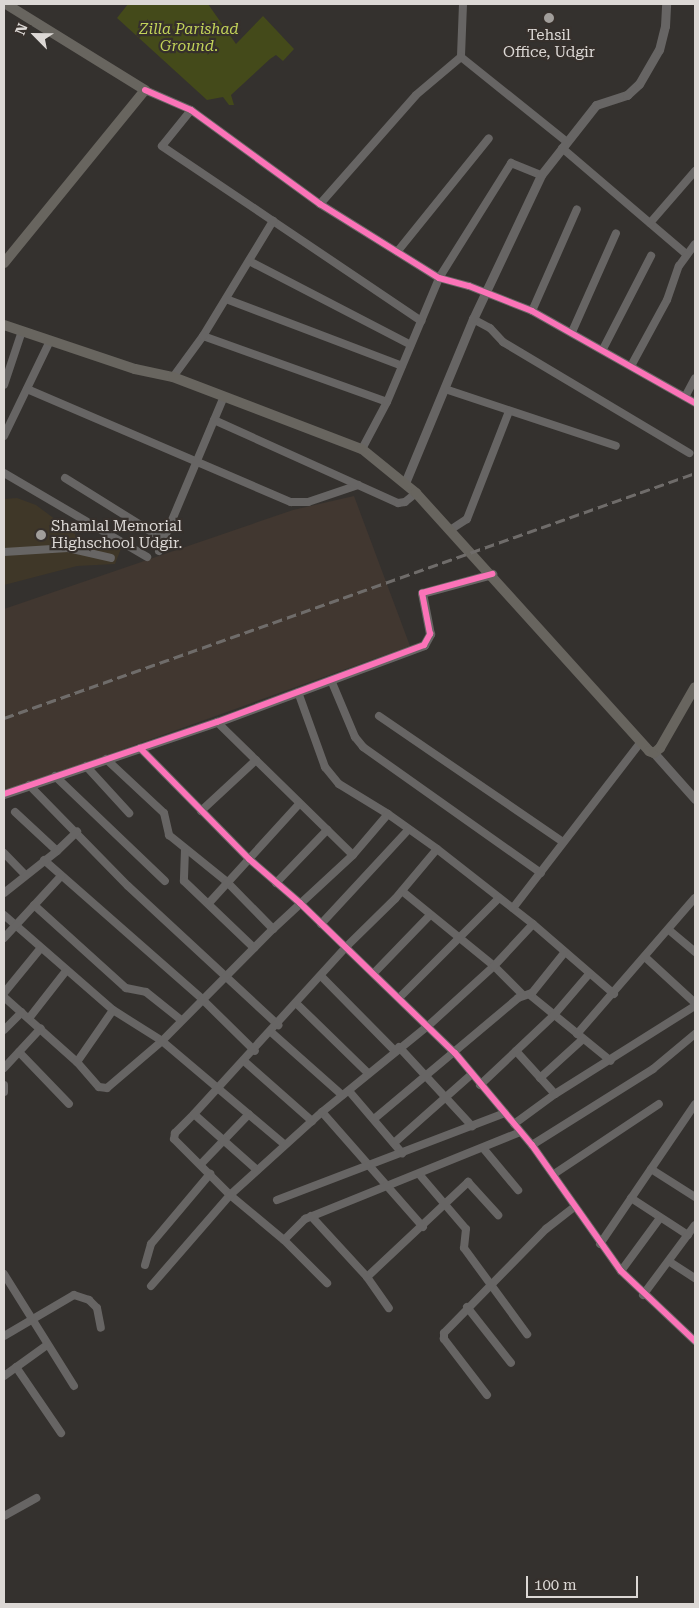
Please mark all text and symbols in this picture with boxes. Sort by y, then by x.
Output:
north arrow [10,10,60,60]
marker: Tehsil Office, Udgir [543,12,555,24]
park label: Zilla Parishad Ground. [139,20,239,55]
text: N [12,21,31,37]
place label: Tehsil Office, Udgir [503,26,595,61]
place label: Shamlal Memorial Highschool Udgir. [51,517,182,552]
marker: Shamlal Memorial Highschool Udgir. [35,529,47,541]
scale bar [529,1566,642,1598]
text: 100 m [534,1576,577,1594]

